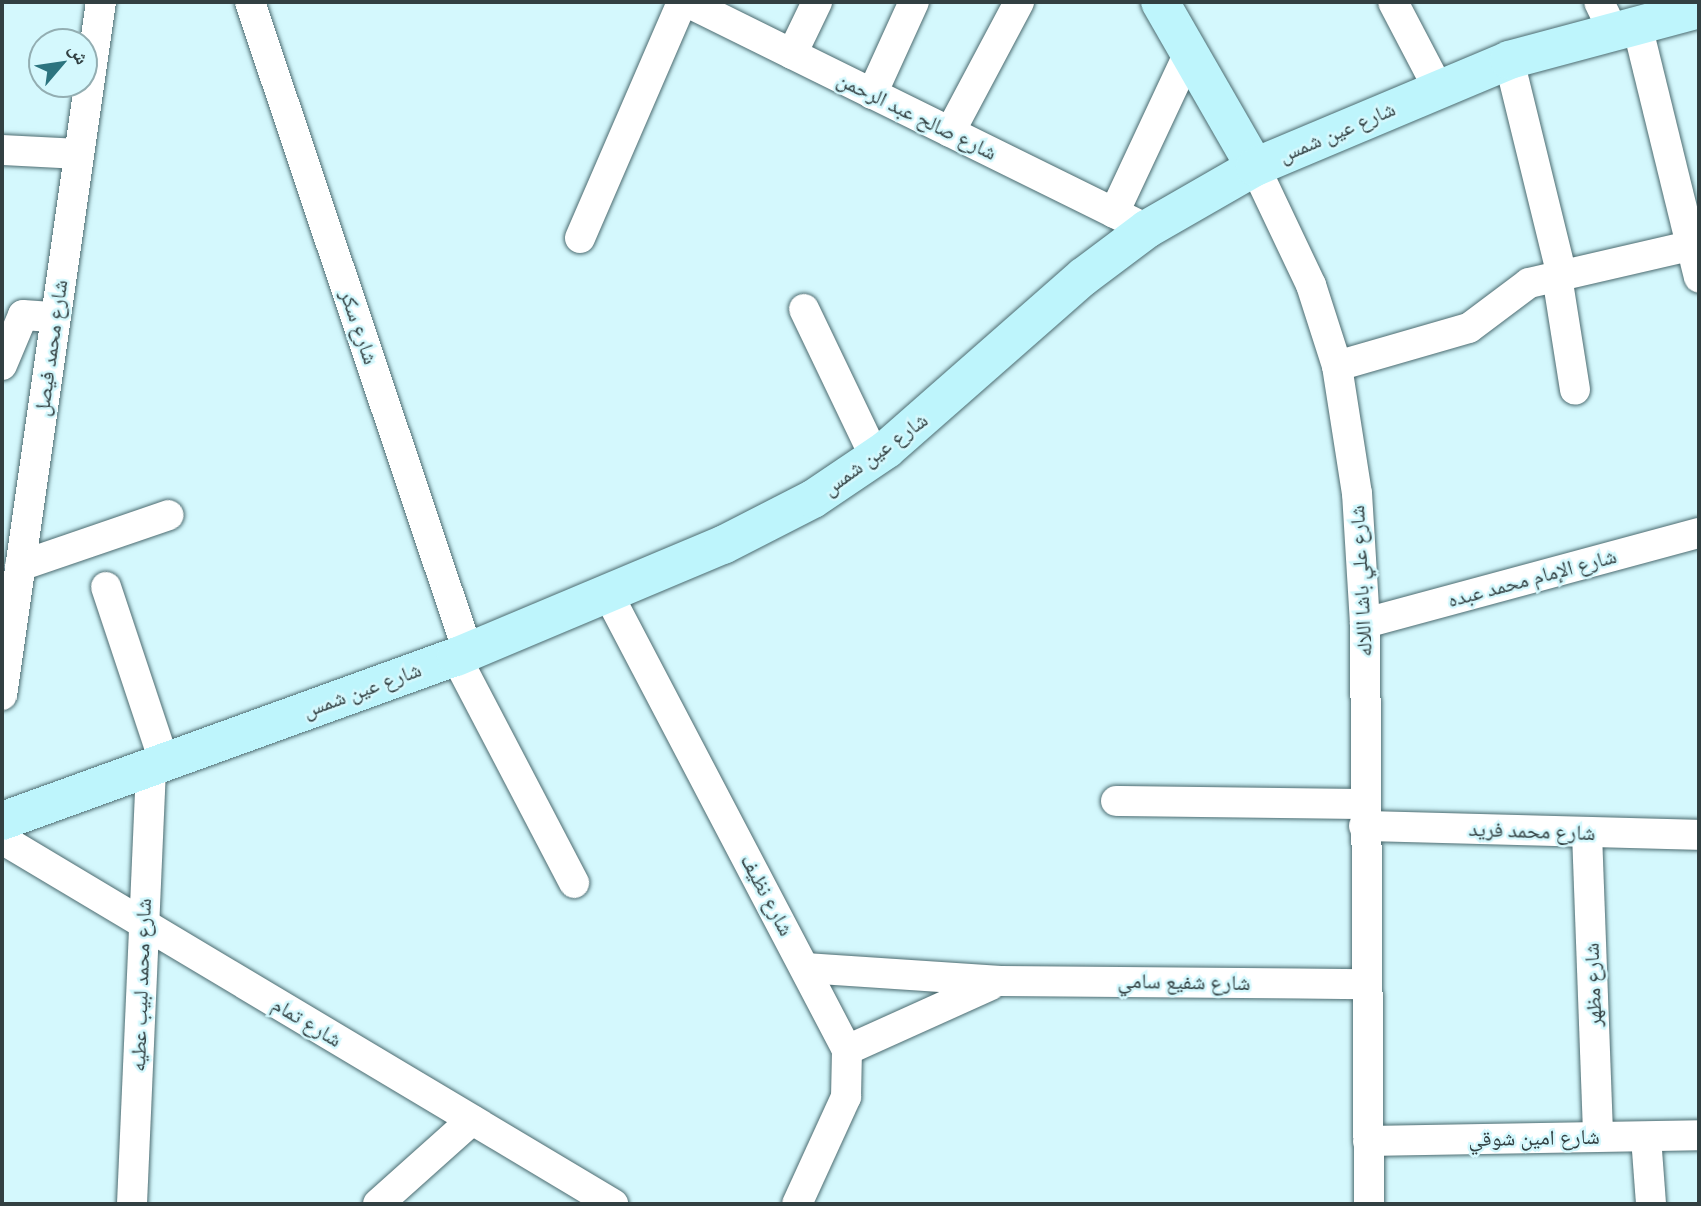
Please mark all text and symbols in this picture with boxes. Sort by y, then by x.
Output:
north arrow [28,28,98,98]
text: ش [65,40,94,68]
street label: شارع صالح عبد الرحمن [833,66,1001,166]
street label: شارع عين شمس [1275,96,1399,168]
street label: شارع محمد فيصل [29,278,73,418]
street label: شارع سكر [335,287,383,367]
street label: شارع عين شمس [817,407,933,501]
street label: شارع علي باشا اللاله [1344,505,1378,657]
street label: شارع الإمام محمد عبده [1445,543,1619,613]
street label: شارع عين شمس [299,657,425,723]
street label: شارع محمد فريد [1468,816,1596,846]
street label: شارع نظيف [735,850,799,940]
street label: شارع محمد لبيب عطيه [125,898,157,1072]
street label: شارع مظهر [1579,942,1607,1028]
street label: شارع شفيع سامي [1117,968,1251,996]
street label: شارع تمام [268,992,346,1052]
street label: شارع امين شوقي [1468,1124,1600,1152]

